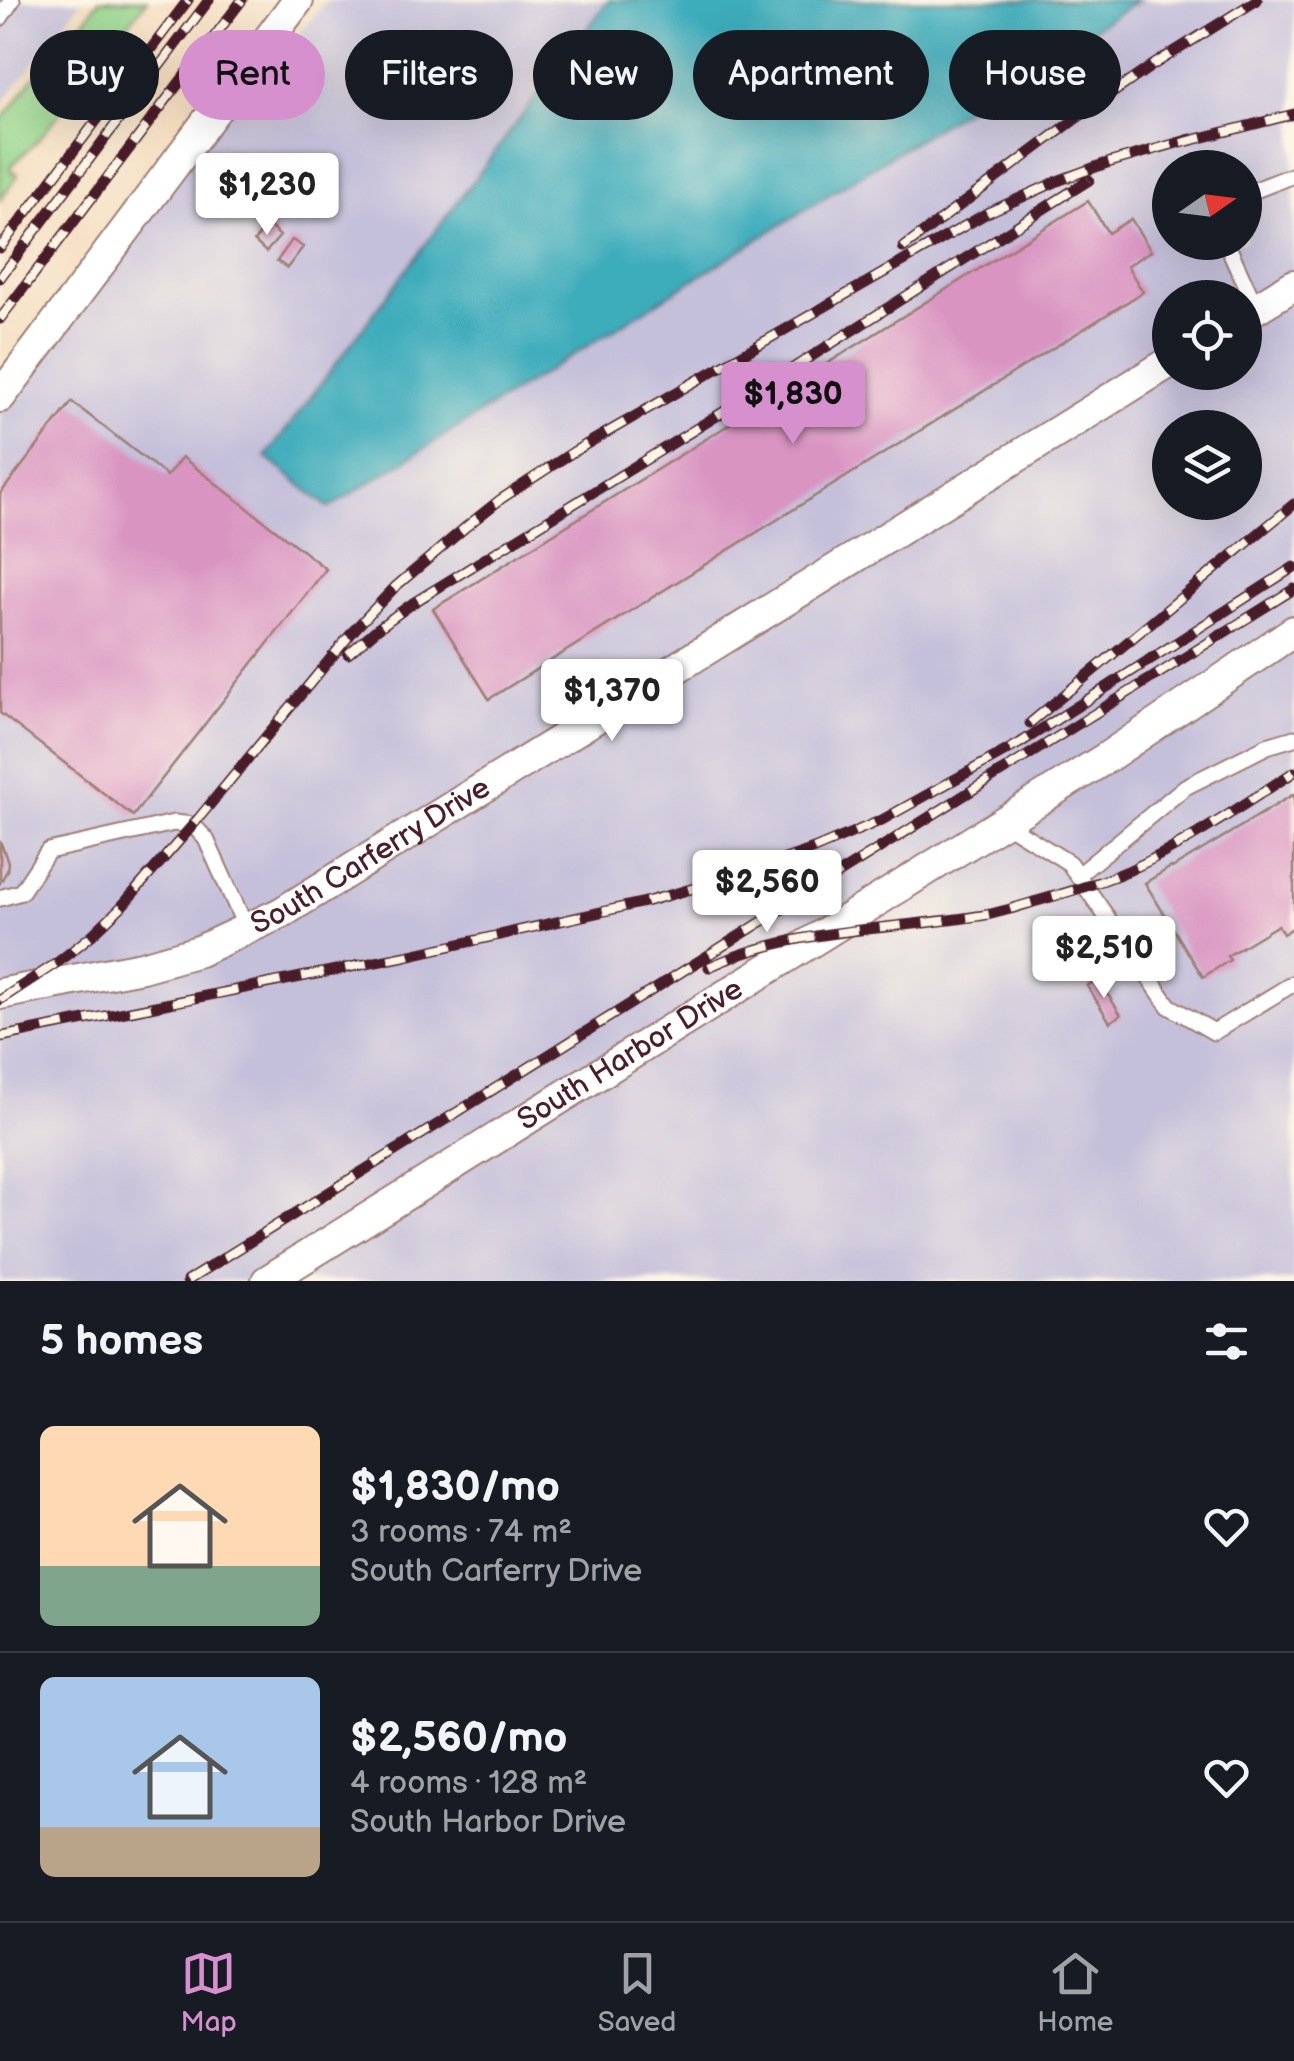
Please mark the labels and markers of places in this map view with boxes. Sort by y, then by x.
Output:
pin: $1,230 [186,153,348,238]
pin: $1,830 [712,362,874,447]
pin: $1,370 [531,659,693,744]
pin: $2,560 [686,850,848,935]
pin: $2,510 [1023,916,1185,1001]

